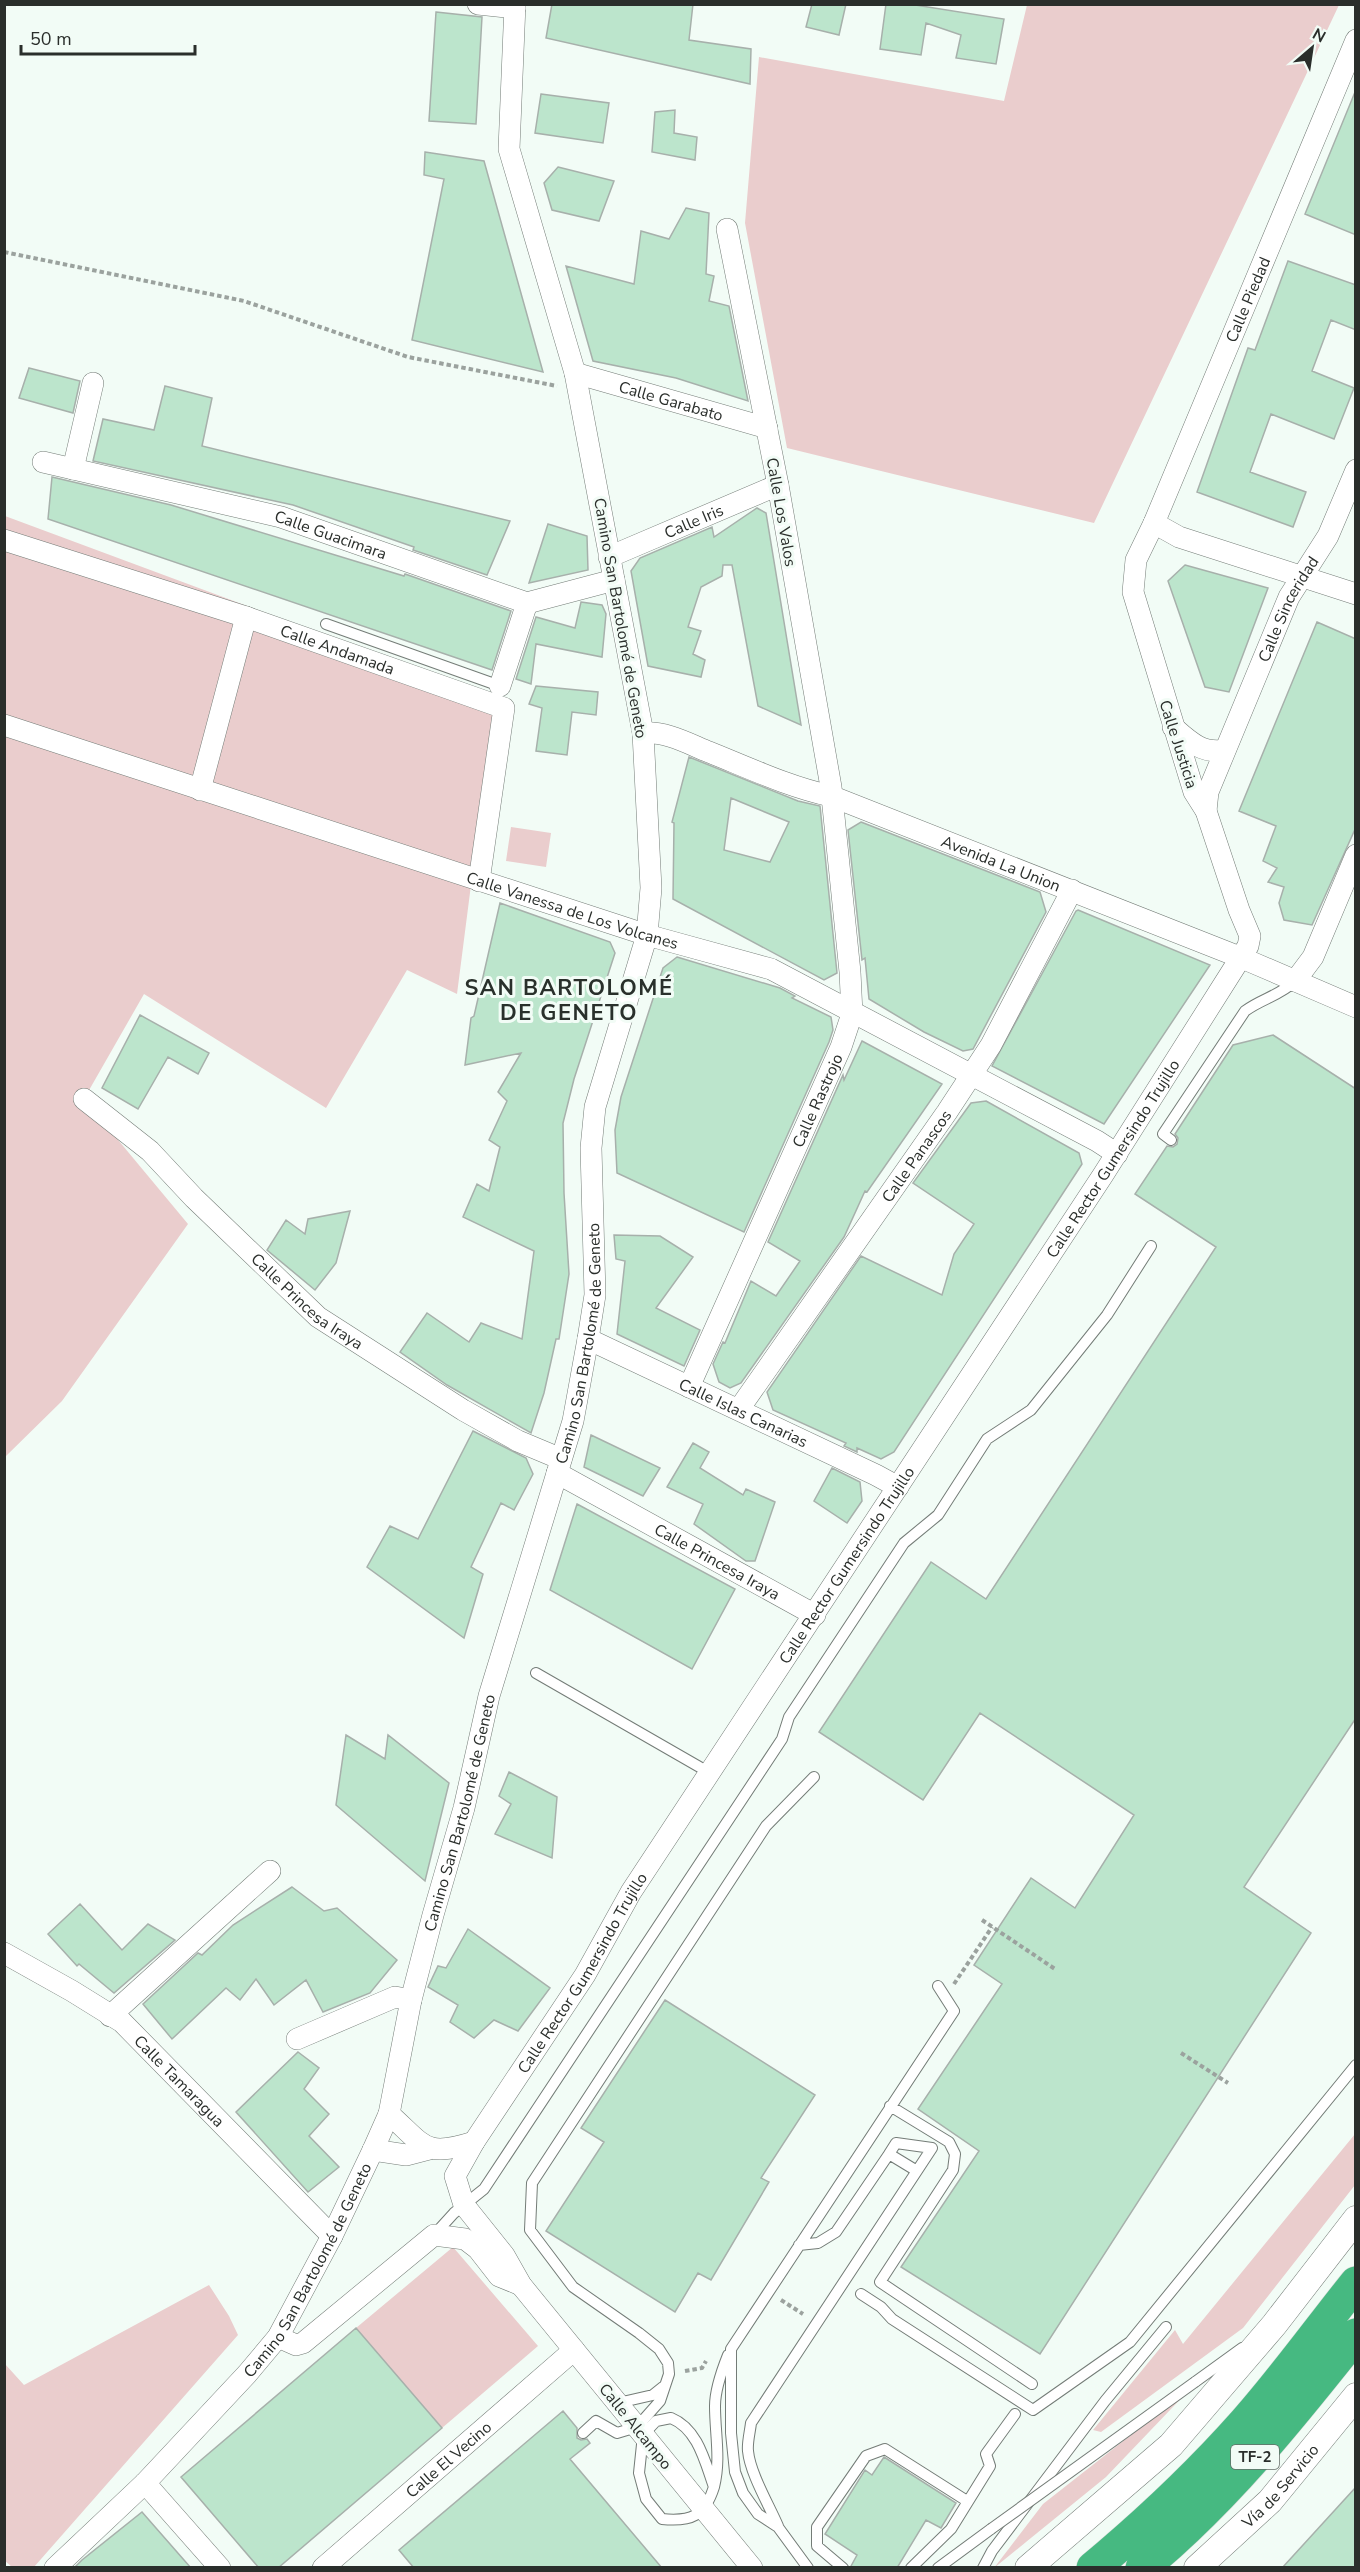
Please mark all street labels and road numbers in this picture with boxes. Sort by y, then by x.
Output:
street label: Calle Piedad [1221,254,1276,346]
street label: Calle Garabato [616,376,726,427]
street label: Calle Los Valos [761,456,801,568]
street label: Camino San Bartolomé de Geneto [588,496,652,740]
street label: Calle Iris [661,500,727,544]
street label: Calle Guacimara [272,506,390,565]
street label: Calle Sinceridad [1253,552,1324,666]
street label: Calle Andamada [277,620,397,680]
street label: Calle Justicia [1153,697,1203,791]
street label: Avenida La Union [938,831,1063,897]
street label: Calle Vanessa de Los Volcanes [464,867,681,955]
street label: Calle Rastrojo [787,1050,849,1151]
street label: Calle Rector Gumersindo Trujillo [1041,1055,1185,1263]
street label: Calle Panascos [877,1106,957,1207]
street label: Camino San Bartolomé de Geneto [551,1223,607,1467]
street label: Calle Princesa Iraya [246,1249,367,1355]
street label: Calle Islas Canarias [675,1373,811,1453]
street label: Calle Rector Gumersindo Trujillo [774,1463,920,1669]
street label: Calle Princesa Iraya [650,1519,784,1606]
street label: Camino San Bartolomé de Geneto [419,1692,501,1934]
street label: Calle Rector Gumersindo Trujillo [513,1868,653,2078]
street label: Calle Tamaragua [129,2030,229,2132]
street label: Camino San Bartolomé de Geneto [239,2159,377,2383]
street label: Calle Alcampo [594,2379,677,2474]
street label: Calle El Vecino [401,2416,497,2503]
street label: Vía de Servicio [1237,2440,1324,2534]
road number: TF-2 [1231,2445,1279,2469]

